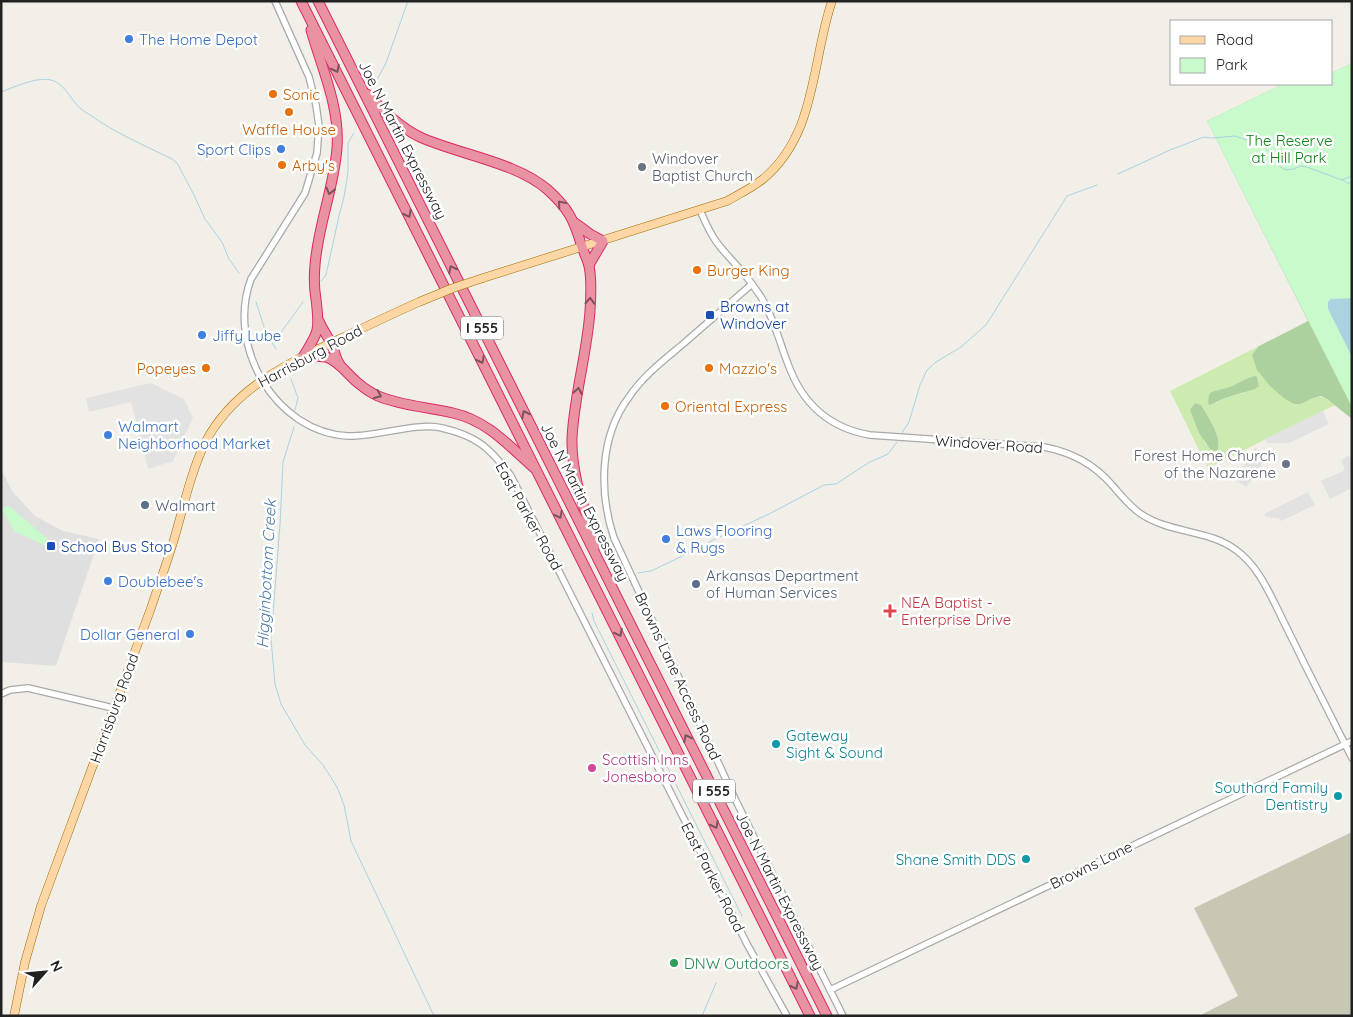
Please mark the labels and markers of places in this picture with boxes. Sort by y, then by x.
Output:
place label: The Home Depot [139,30,258,49]
marker: The Home Depot [123,33,135,45]
place label: Sonic [283,85,320,104]
marker: Sonic [267,88,279,100]
marker: Waffle House [283,106,295,118]
place label: Waffle House [242,120,336,139]
place label: Sport Clips [197,140,271,159]
marker: Sport Clips [275,143,287,155]
place label: Windover Baptist Church [652,149,753,185]
place label: Arby's [292,156,335,175]
marker: Arby's [276,159,288,171]
marker: Windover Baptist Church [636,161,648,173]
place label: Burger King [707,261,790,280]
marker: Burger King [691,264,703,276]
place label: Browns at Windover [720,297,790,333]
marker: Browns at Windover [704,309,716,321]
place label: Jiffy Lube [212,326,281,345]
marker: Jiffy Lube [196,329,208,341]
place label: Popeyes [137,359,196,378]
place label: Mazzio's [719,359,777,378]
marker: Popeyes [200,362,212,374]
marker: Mazzio's [703,362,715,374]
place label: Oriental Express [675,397,787,416]
marker: Oriental Express [659,400,671,412]
place label: Walmart Neighborhood Market [118,417,271,453]
marker: Walmart Neighborhood Market [102,429,114,441]
place label: Forest Home Church of the Nazarene [1134,446,1276,482]
marker: Forest Home Church of the Nazarene [1280,458,1292,470]
place label: Walmart [155,496,216,515]
marker: Walmart [139,499,151,511]
place label: Laws Flooring & Rugs [676,521,772,557]
marker: Laws Flooring & Rugs [660,533,672,545]
place label: School Bus Stop [61,537,172,556]
marker: School Bus Stop [45,540,57,552]
place label: Arkansas Department of Human Services [706,566,859,602]
place label: Doublebee's [118,572,203,591]
marker: Doublebee's [102,575,114,587]
marker: Arkansas Department of Human Services [690,578,702,590]
place label: NEA Baptist - Enterprise Drive [901,593,1011,629]
marker: NEA Baptist - Enterprise Drive [883,604,897,618]
place label: Dollar General [80,625,180,644]
marker: Dollar General [184,628,196,640]
place label: Gateway Sight & Sound [786,726,883,762]
marker: Gateway Sight & Sound [770,738,782,750]
place label: Scottish Inns Jonesboro [602,750,688,786]
marker: Scottish Inns Jonesboro [586,762,598,774]
place label: Southard Family Dentistry [1215,778,1328,814]
marker: Southard Family Dentistry [1332,790,1344,802]
place label: Shane Smith DDS [896,850,1016,869]
marker: Shane Smith DDS [1020,853,1032,865]
place label: DNW Outdoors [684,954,789,973]
marker: DNW Outdoors [668,957,680,969]

